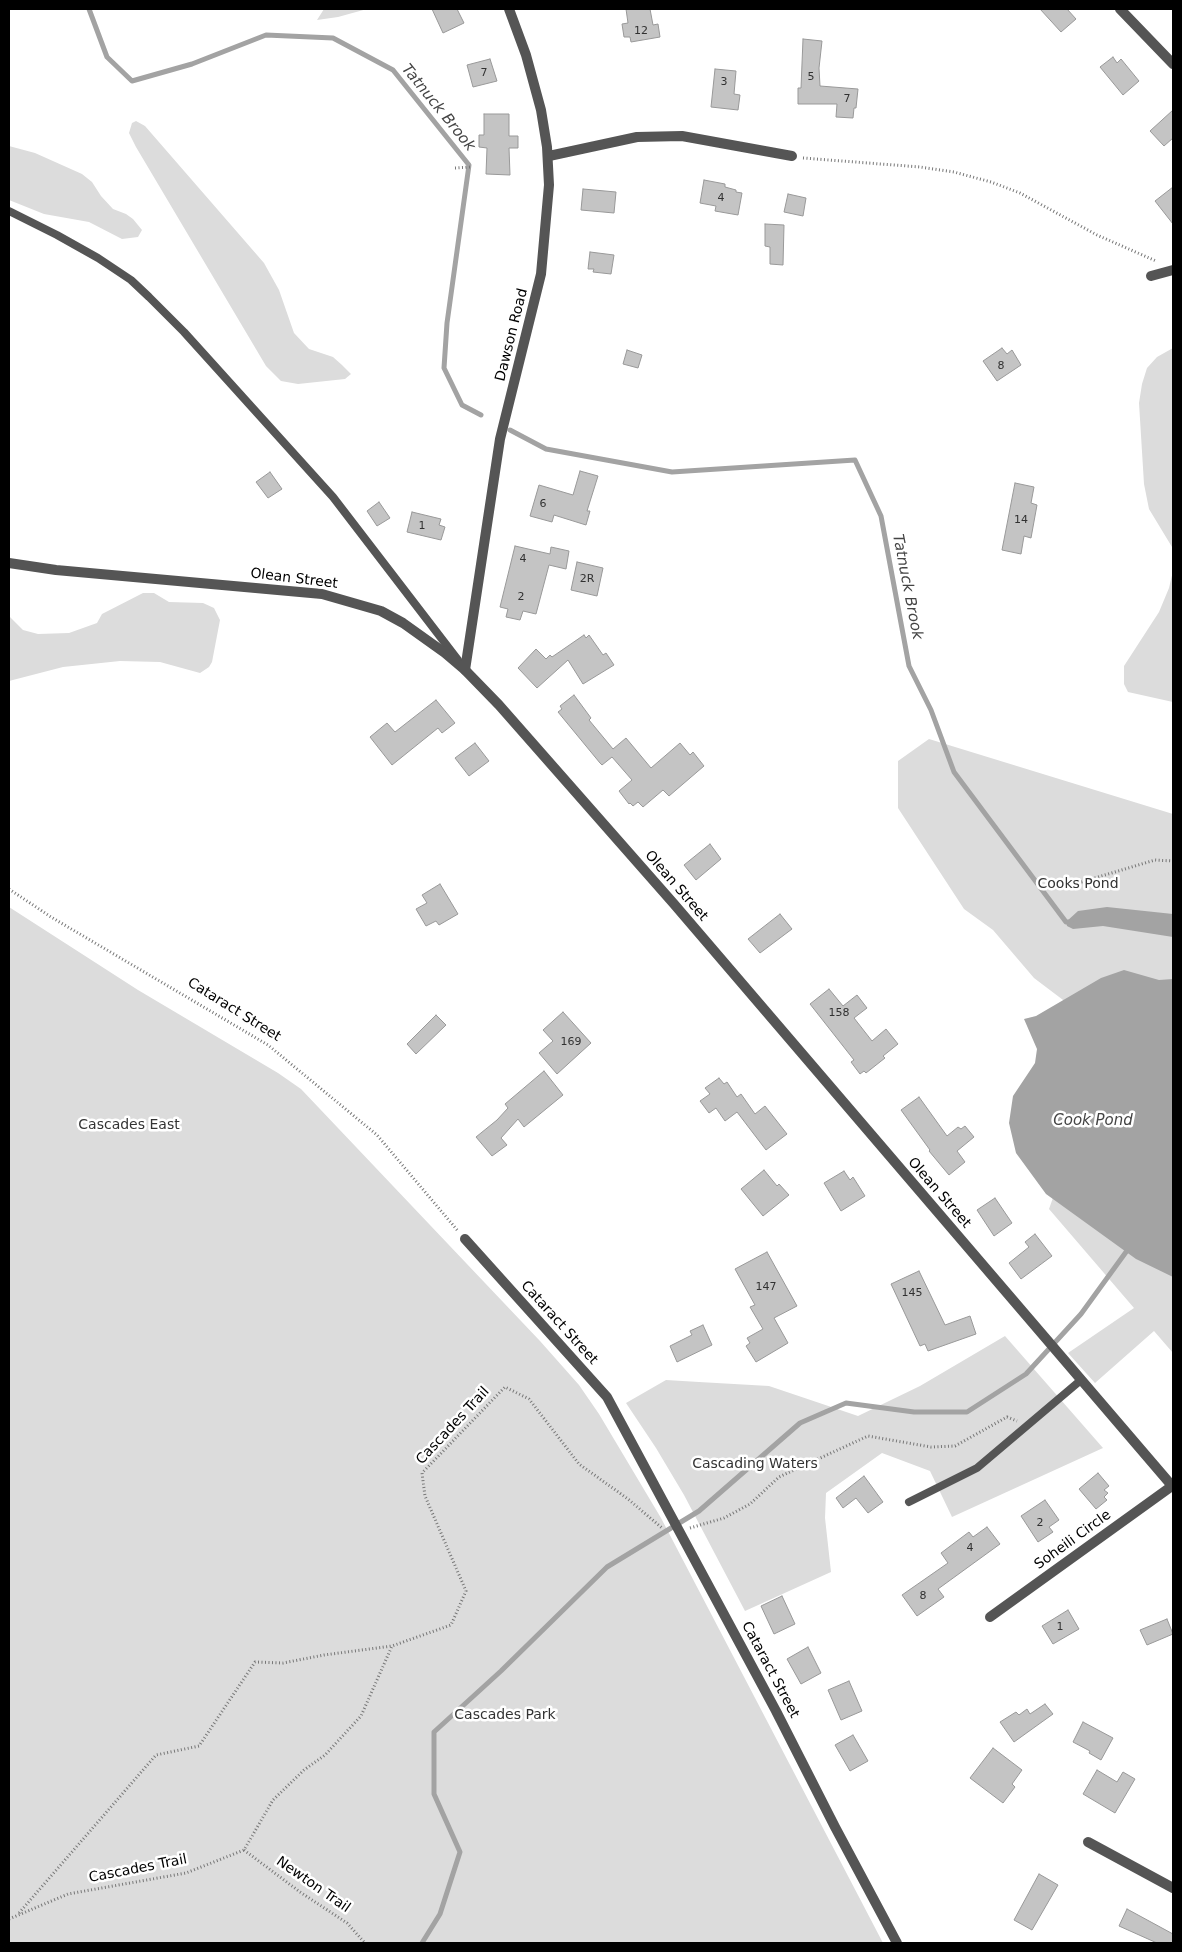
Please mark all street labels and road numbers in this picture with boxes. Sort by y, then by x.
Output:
street label: Dawson Road [492,287,532,383]
street label: Olean Street [249,565,339,593]
street label: Olean Street [641,847,711,925]
street label: Cataract Street [184,975,284,1045]
street label: Olean Street [904,1154,974,1232]
street label: Cataract Street [517,1278,601,1368]
street label: Cascades Trail [413,1384,493,1468]
street label: Soheili Circle [1032,1507,1114,1573]
street label: Cataract Street [737,1619,803,1721]
street label: Cascades Trail [87,1851,189,1887]
street label: Newton Trail [273,1853,353,1917]

